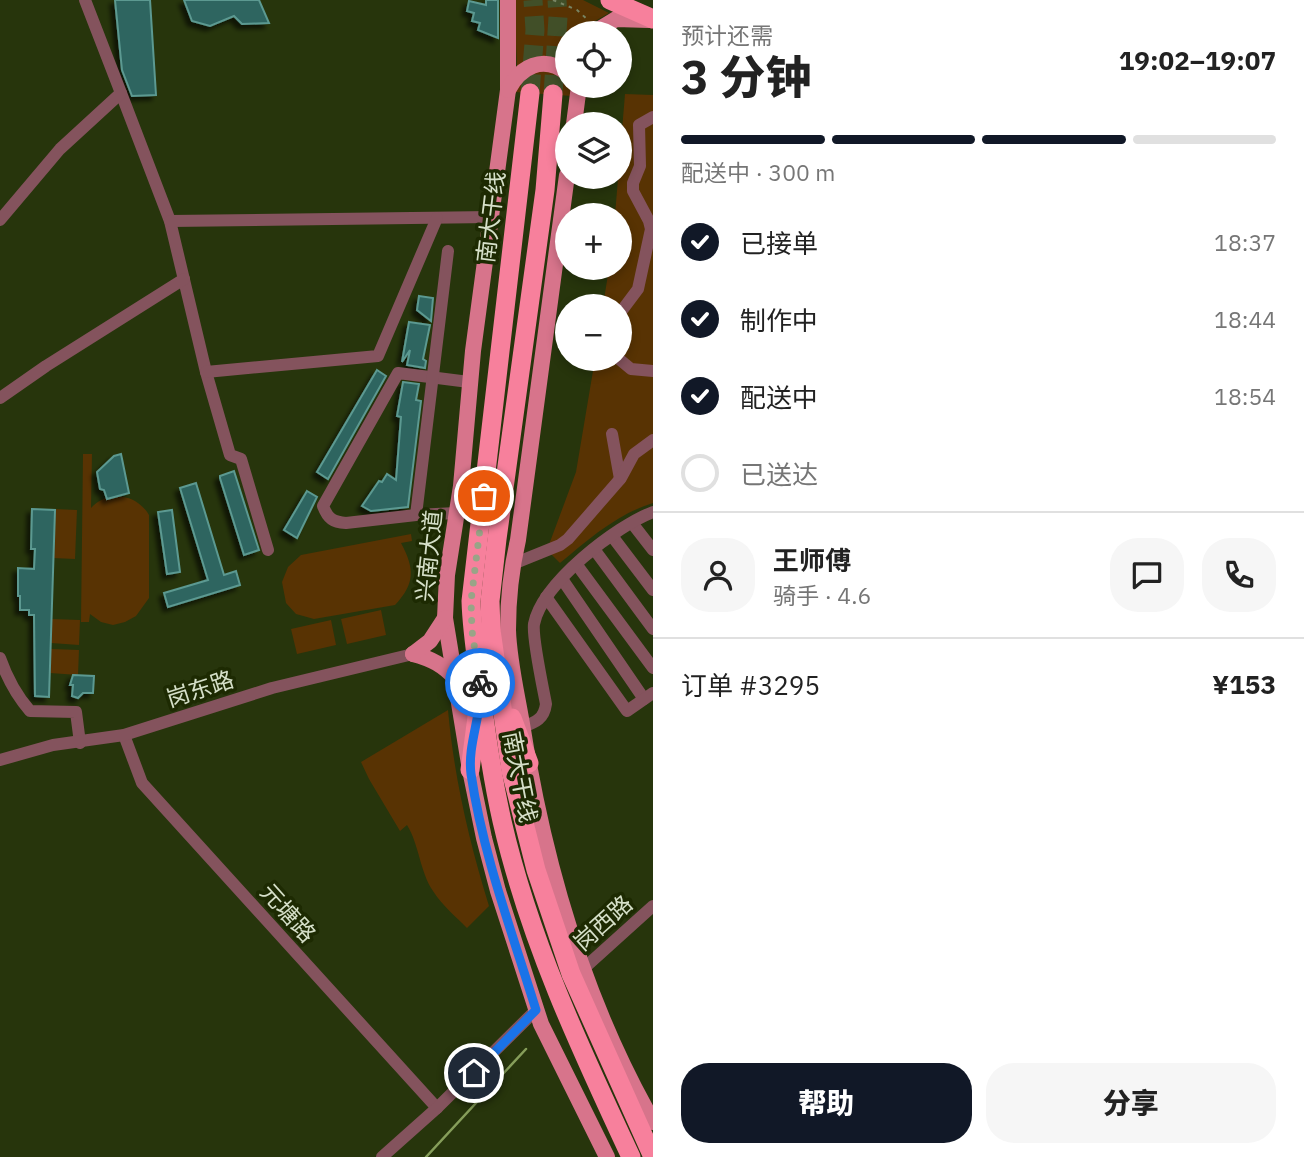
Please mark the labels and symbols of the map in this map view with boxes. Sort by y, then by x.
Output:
street label: 南大干线 [470,169,511,264]
pin [454,466,514,526]
street label: 兴南大道 [408,509,448,603]
courier [445,648,515,718]
street label: 岗东路 [162,663,237,713]
street label: 南大干线 [497,729,544,825]
street label: 元塘路 [255,877,323,948]
street label: 岗西路 [567,888,638,956]
pin [444,1043,504,1103]

